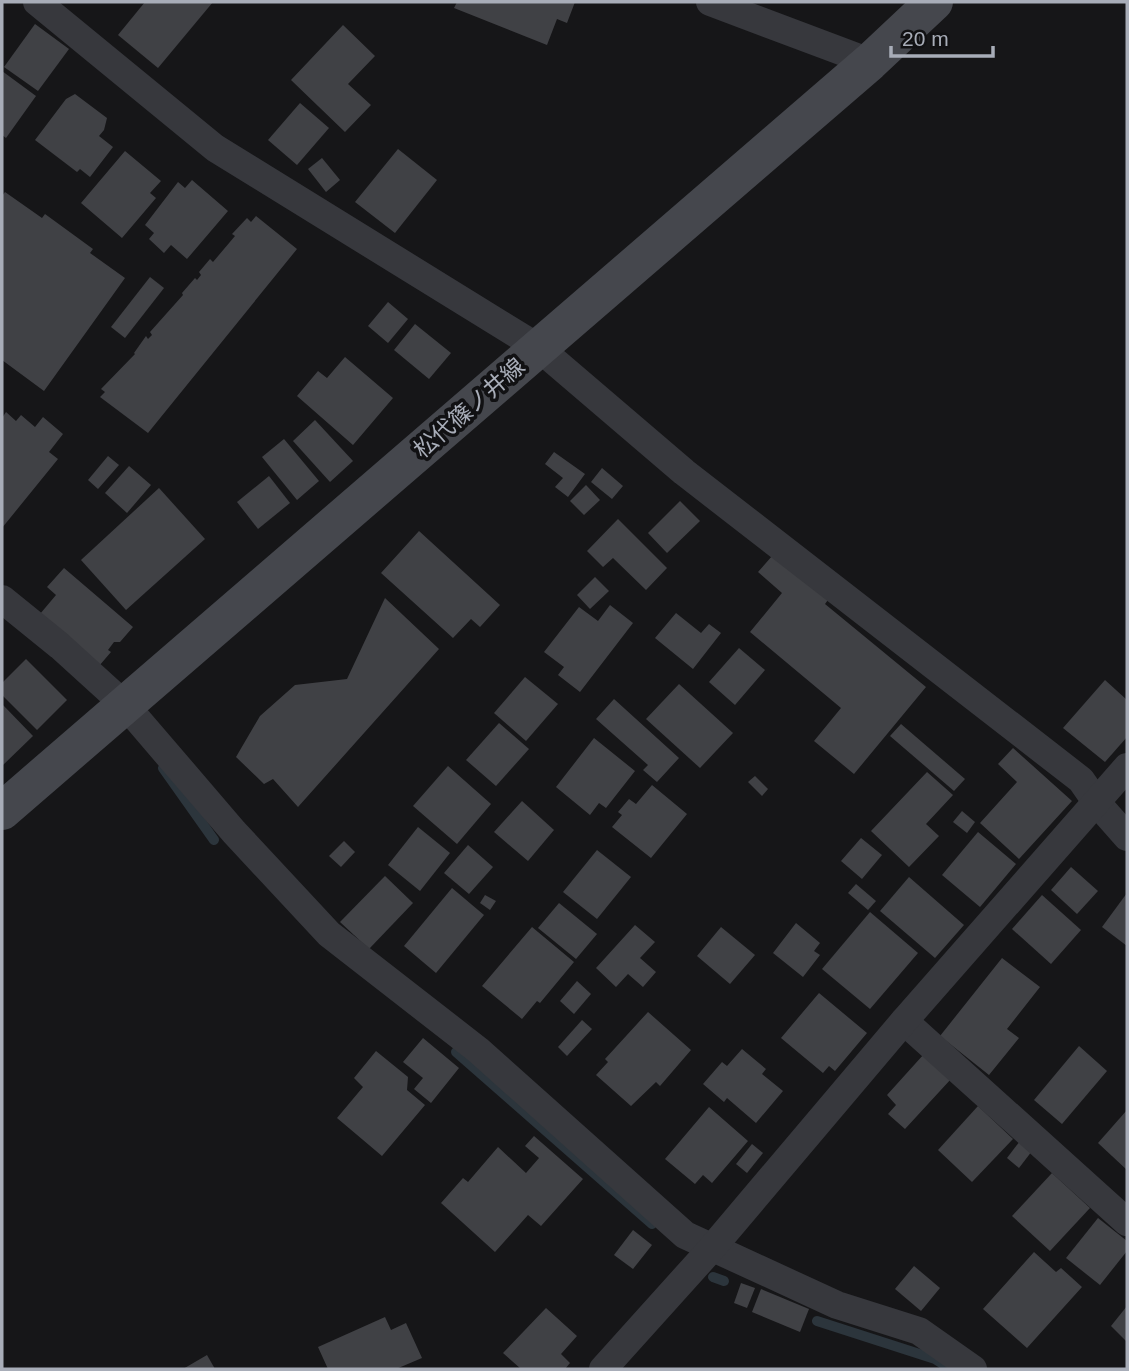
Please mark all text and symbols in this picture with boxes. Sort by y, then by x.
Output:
scale bar [891,14,992,58]
text: 20 m [902,27,949,50]
street label: 松代篠ノ井線 [408,353,530,463]

